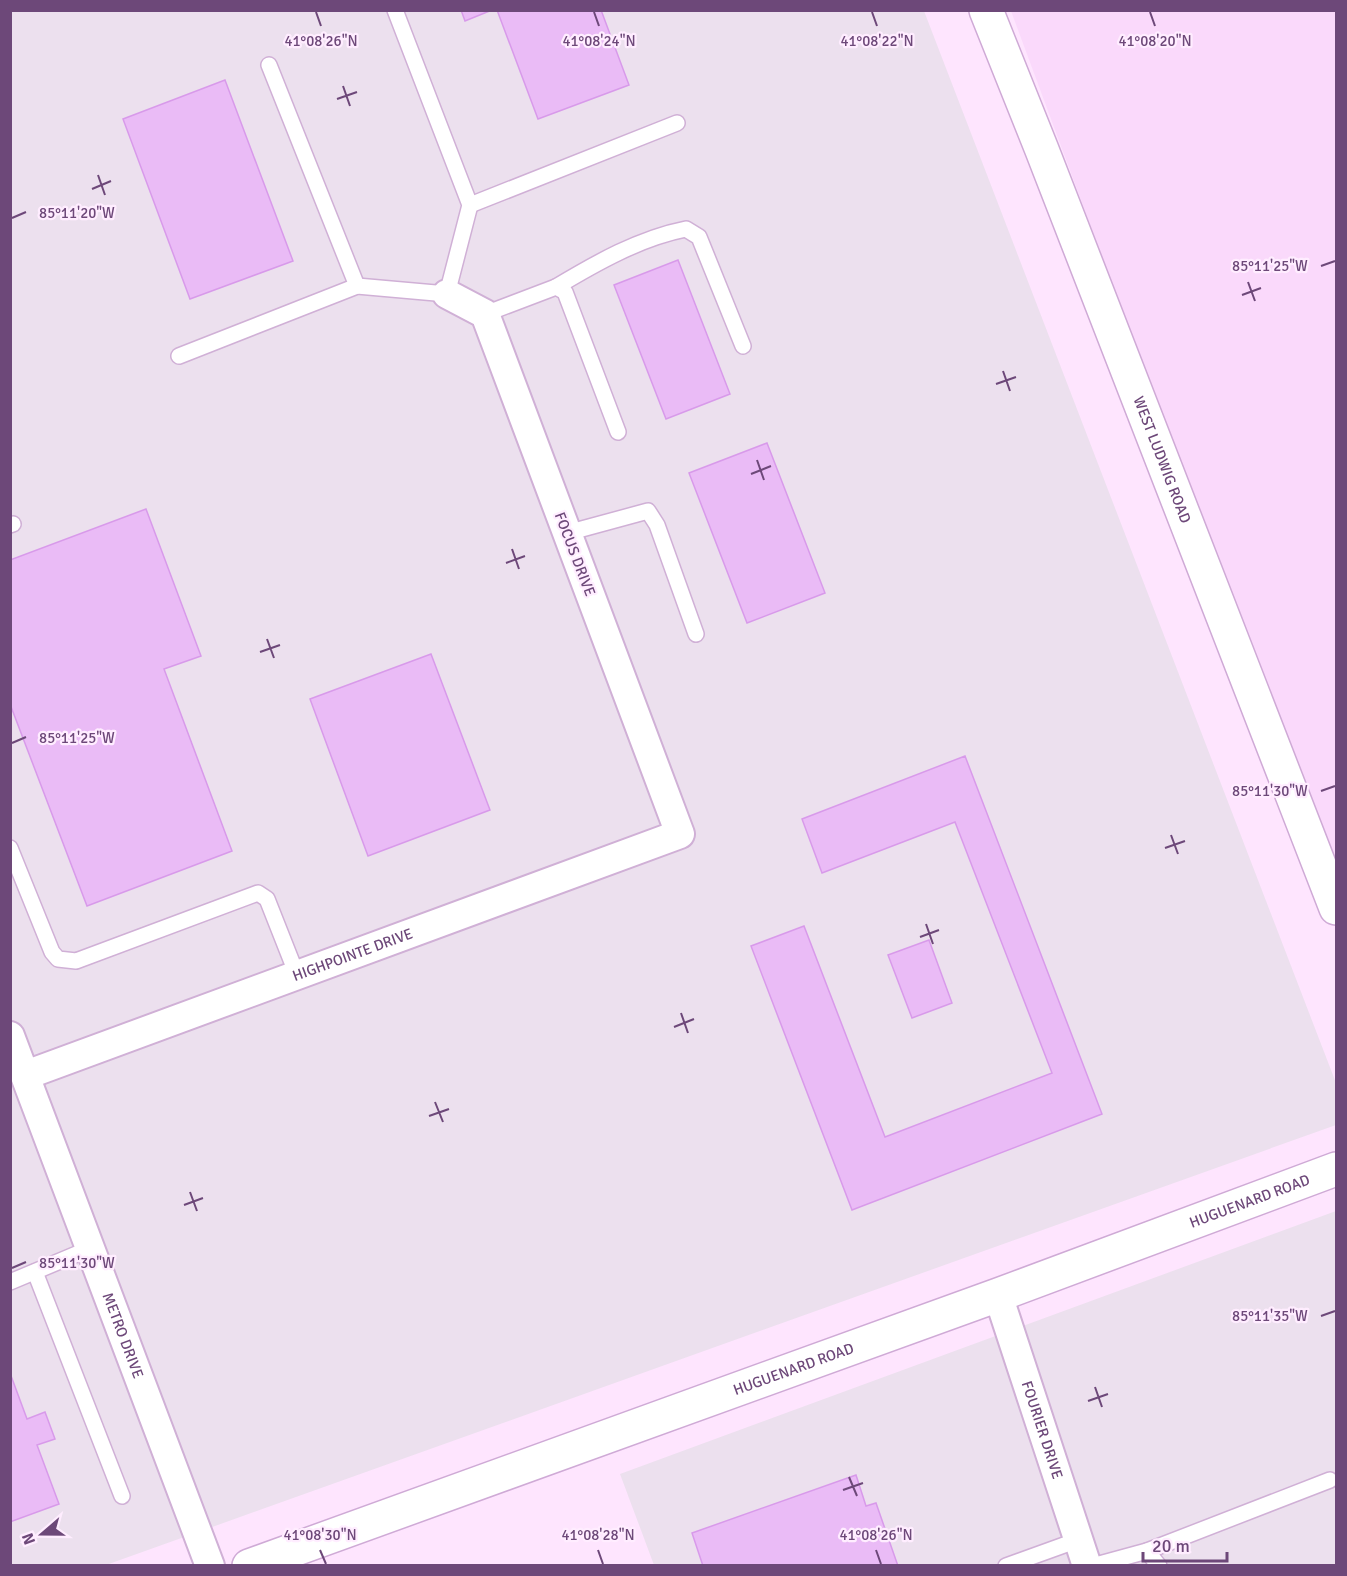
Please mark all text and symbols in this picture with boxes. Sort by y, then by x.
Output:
text: 41°08'26"N [284,32,358,50]
text: 41°08'24"N [562,32,636,50]
text: 41°08'22"N [840,32,914,50]
text: 41°08'20"N [1118,32,1192,50]
text: 85°11'20"W [39,204,115,222]
text: 85°11'25"W [1232,257,1308,275]
street label: WEST LUDWIG ROAD [1129,394,1195,526]
street label: FOCUS DRIVE [551,509,599,599]
text: 85°11'25"W [39,729,115,747]
text: 85°11'30"W [1232,782,1308,800]
street label: HIGHPOINTE DRIVE [290,924,415,985]
street label: HUGUENARD ROAD [1187,1171,1312,1232]
text: 85°11'30"W [39,1254,115,1272]
street label: METRO DRIVE [99,1290,147,1381]
text: 85°11'35"W [1232,1307,1308,1325]
street label: HUGUENARD ROAD [731,1339,856,1399]
street label: FOURIER DRIVE [1018,1379,1067,1481]
north arrow [12,1504,72,1564]
scale bar [1143,1525,1227,1563]
text: 41°08'30"N [283,1526,357,1544]
text: 41°08'28"N [561,1526,635,1544]
text: 41°08'26"N [839,1526,913,1544]
text: N [18,1530,40,1547]
text: 20 m [1152,1535,1190,1557]

